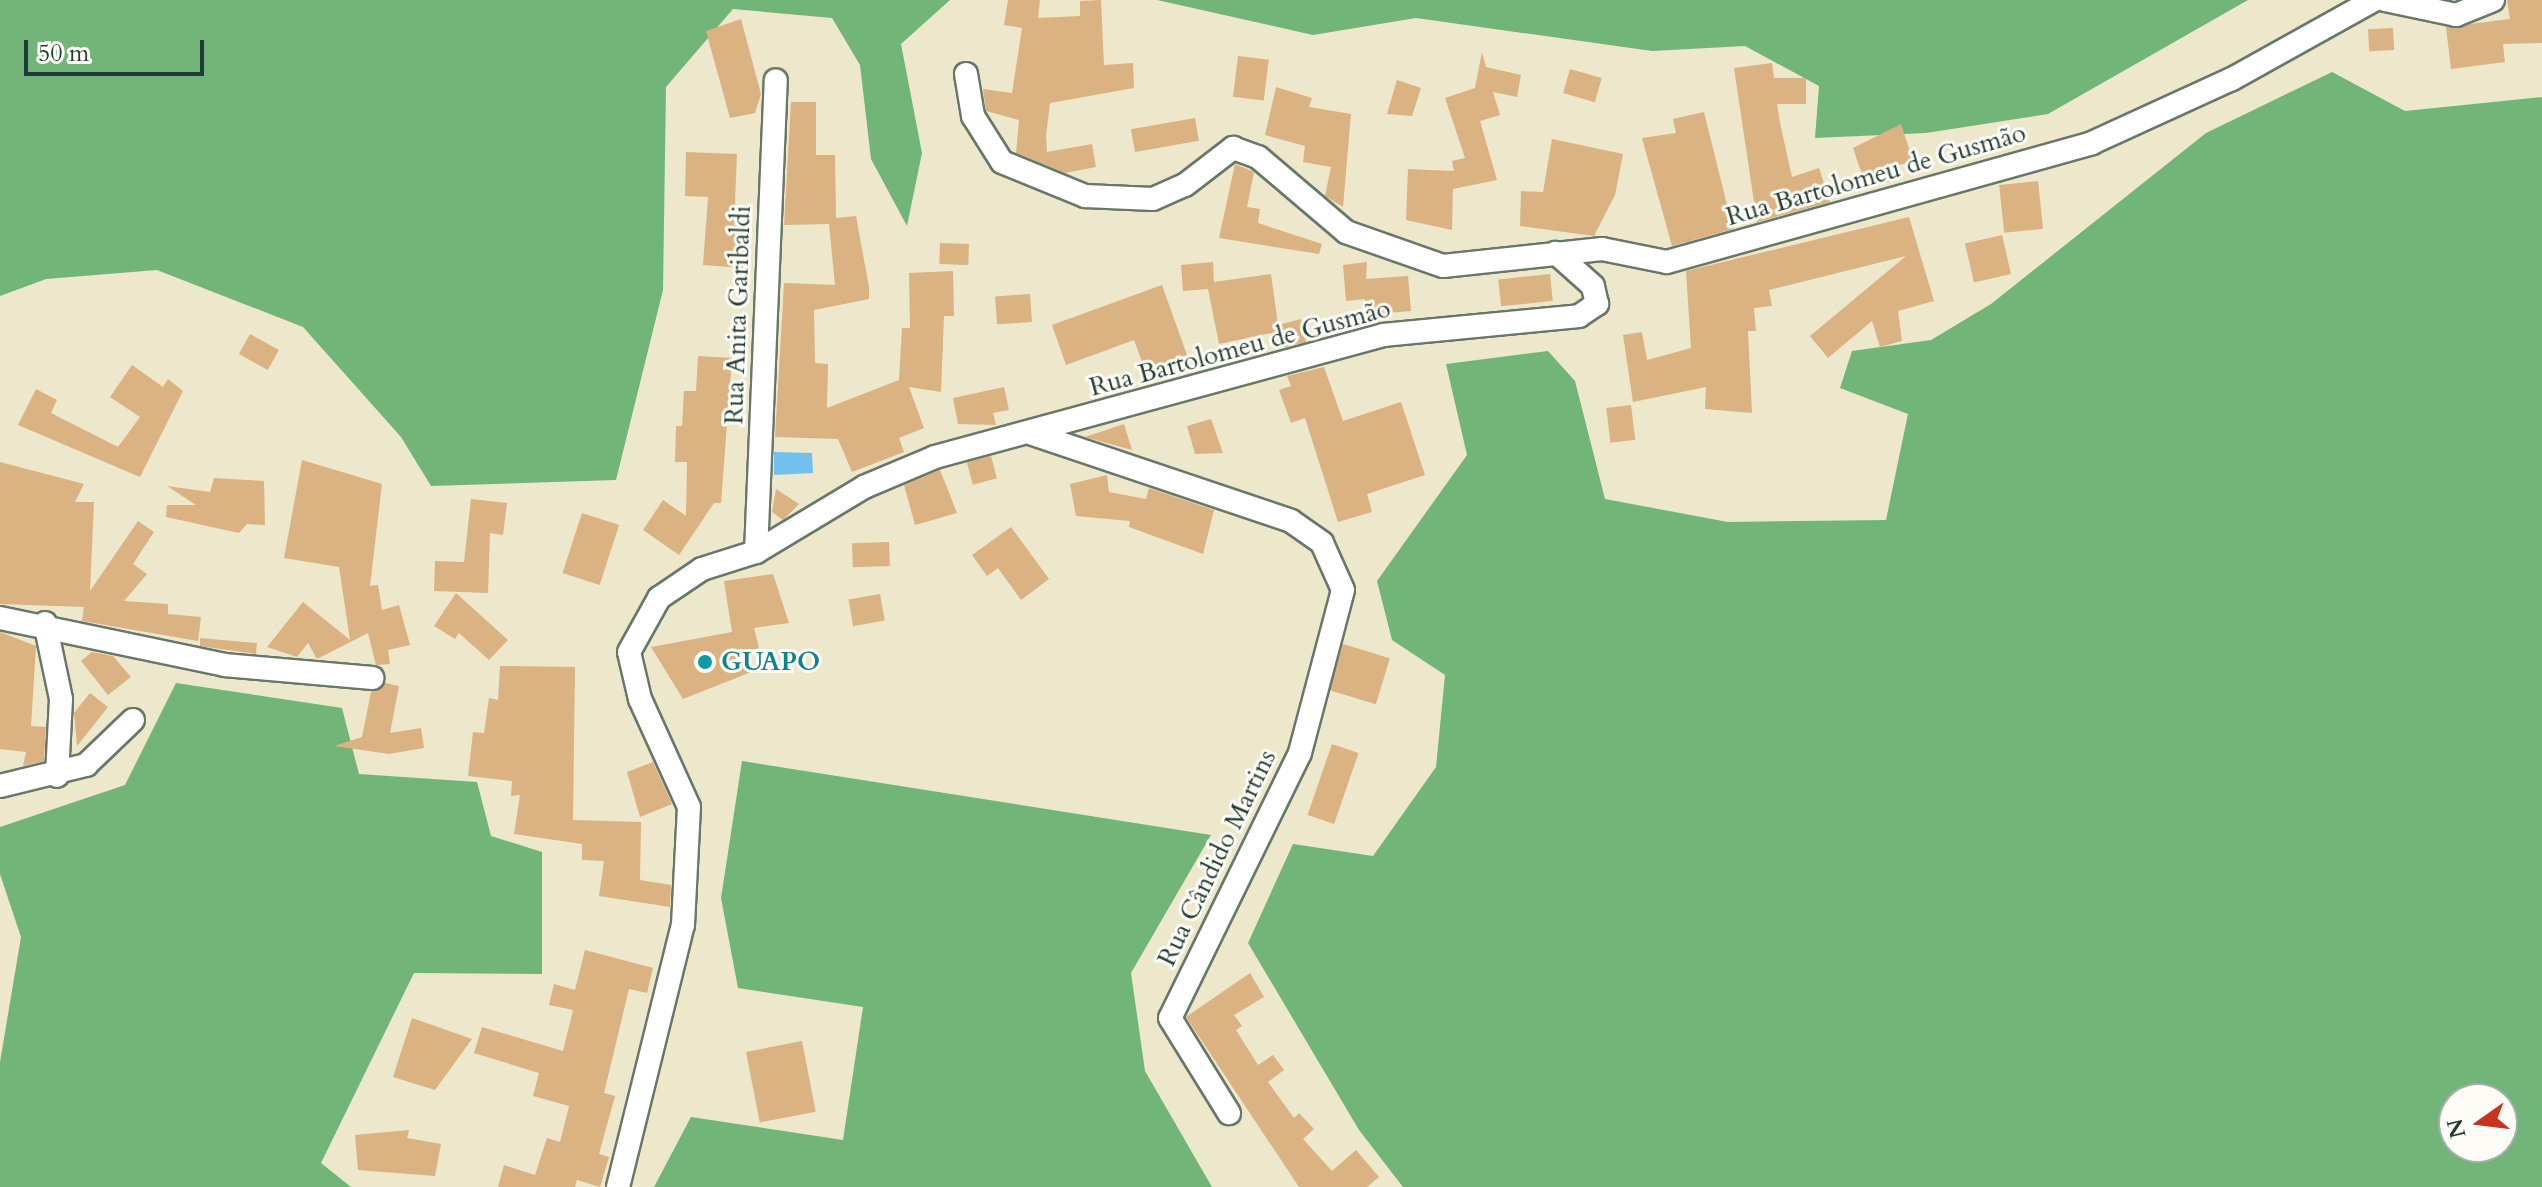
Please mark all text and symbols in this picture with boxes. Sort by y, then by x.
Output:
scale bar [28,24,208,74]
text: 50 m [38,37,89,70]
street label: Rua Bartolomeu de Gusmão [1723,117,2029,233]
street label: Rua Anita Garibaldi [719,205,757,425]
street label: Rua Bartolomeu de Gusmão [1086,293,1394,403]
place label: GUAPO [721,646,820,678]
marker: GUAPO [696,653,714,671]
street label: Rua Cândido Martins [1151,745,1283,971]
north arrow [2438,1083,2518,1163]
text: N [2440,1115,2474,1141]

